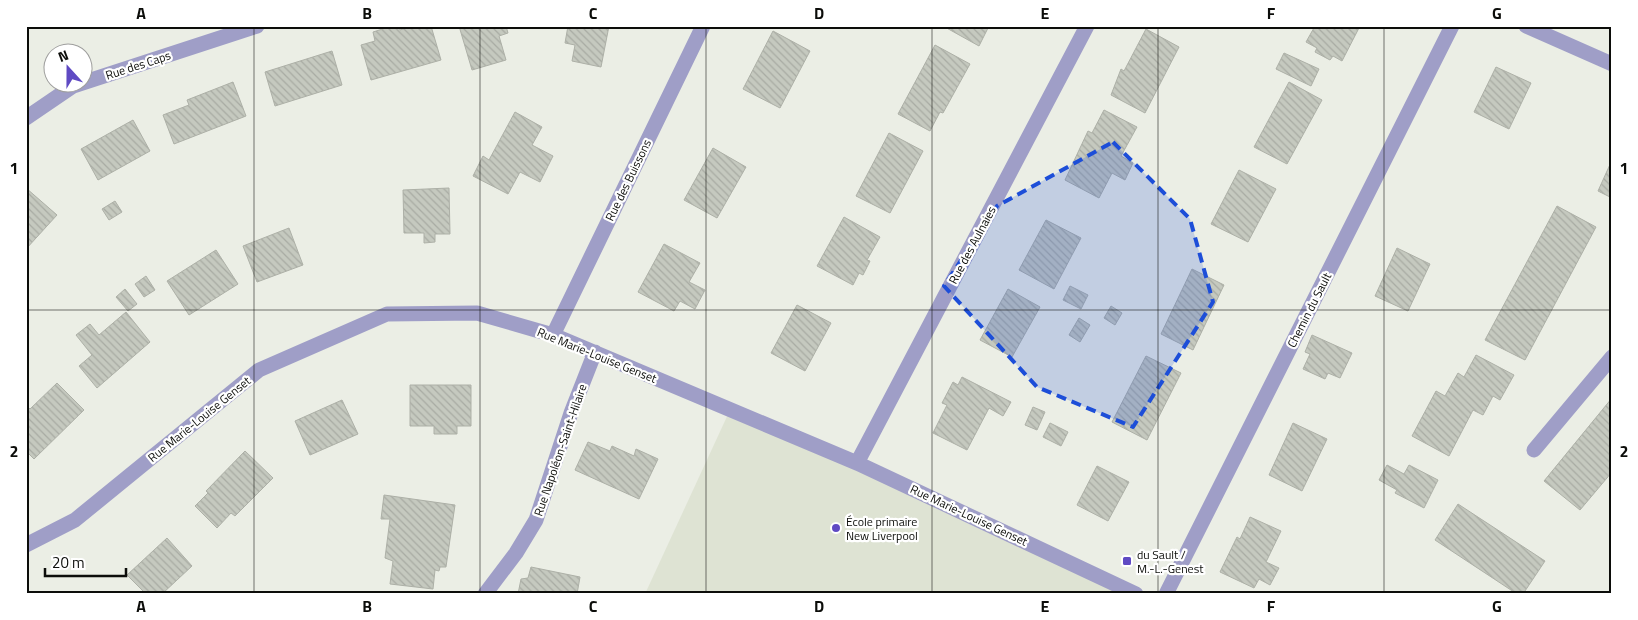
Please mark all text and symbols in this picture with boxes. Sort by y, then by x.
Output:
text: A [136,1,146,25]
text: B [362,1,372,25]
text: C [589,1,598,25]
text: D [814,1,824,25]
text: E [1041,1,1050,25]
text: F [1267,1,1276,25]
text: G [1492,1,1502,25]
north arrow [42,42,92,92]
text: N [55,44,71,67]
street label: Rue des Caps [103,45,173,84]
street label: Rue des Buissons [600,135,656,224]
text: 1 [10,156,18,180]
text: 1 [1620,156,1628,180]
street label: Rue des Aulnaies [943,202,1001,287]
street label: Chemin du Sault [1282,268,1336,351]
street label: Rue Marie-Louise Genset [534,322,660,388]
street label: Rue Marie-Louise Genset [143,371,255,467]
street label: Rue Napoléon-Saint-Hilaire [528,381,592,519]
text: 2 [10,439,18,463]
text: 2 [1620,439,1628,463]
street label: Rue Marie-Louise Genset [907,479,1032,551]
place label: École primaire New Liverpool [846,512,918,545]
marker: École primaire New Liverpool [830,522,842,534]
scale bar [45,545,126,577]
place label: du Sault / M.-L.-Genest [1137,545,1204,578]
text: 20 m [52,551,85,574]
marker: du Sault / M.-L.-Genest [1121,555,1133,567]
text: A [136,594,146,618]
text: B [362,594,372,618]
text: C [589,594,598,618]
text: D [814,594,824,618]
text: E [1041,594,1050,618]
text: F [1267,594,1276,618]
text: G [1492,594,1502,618]

